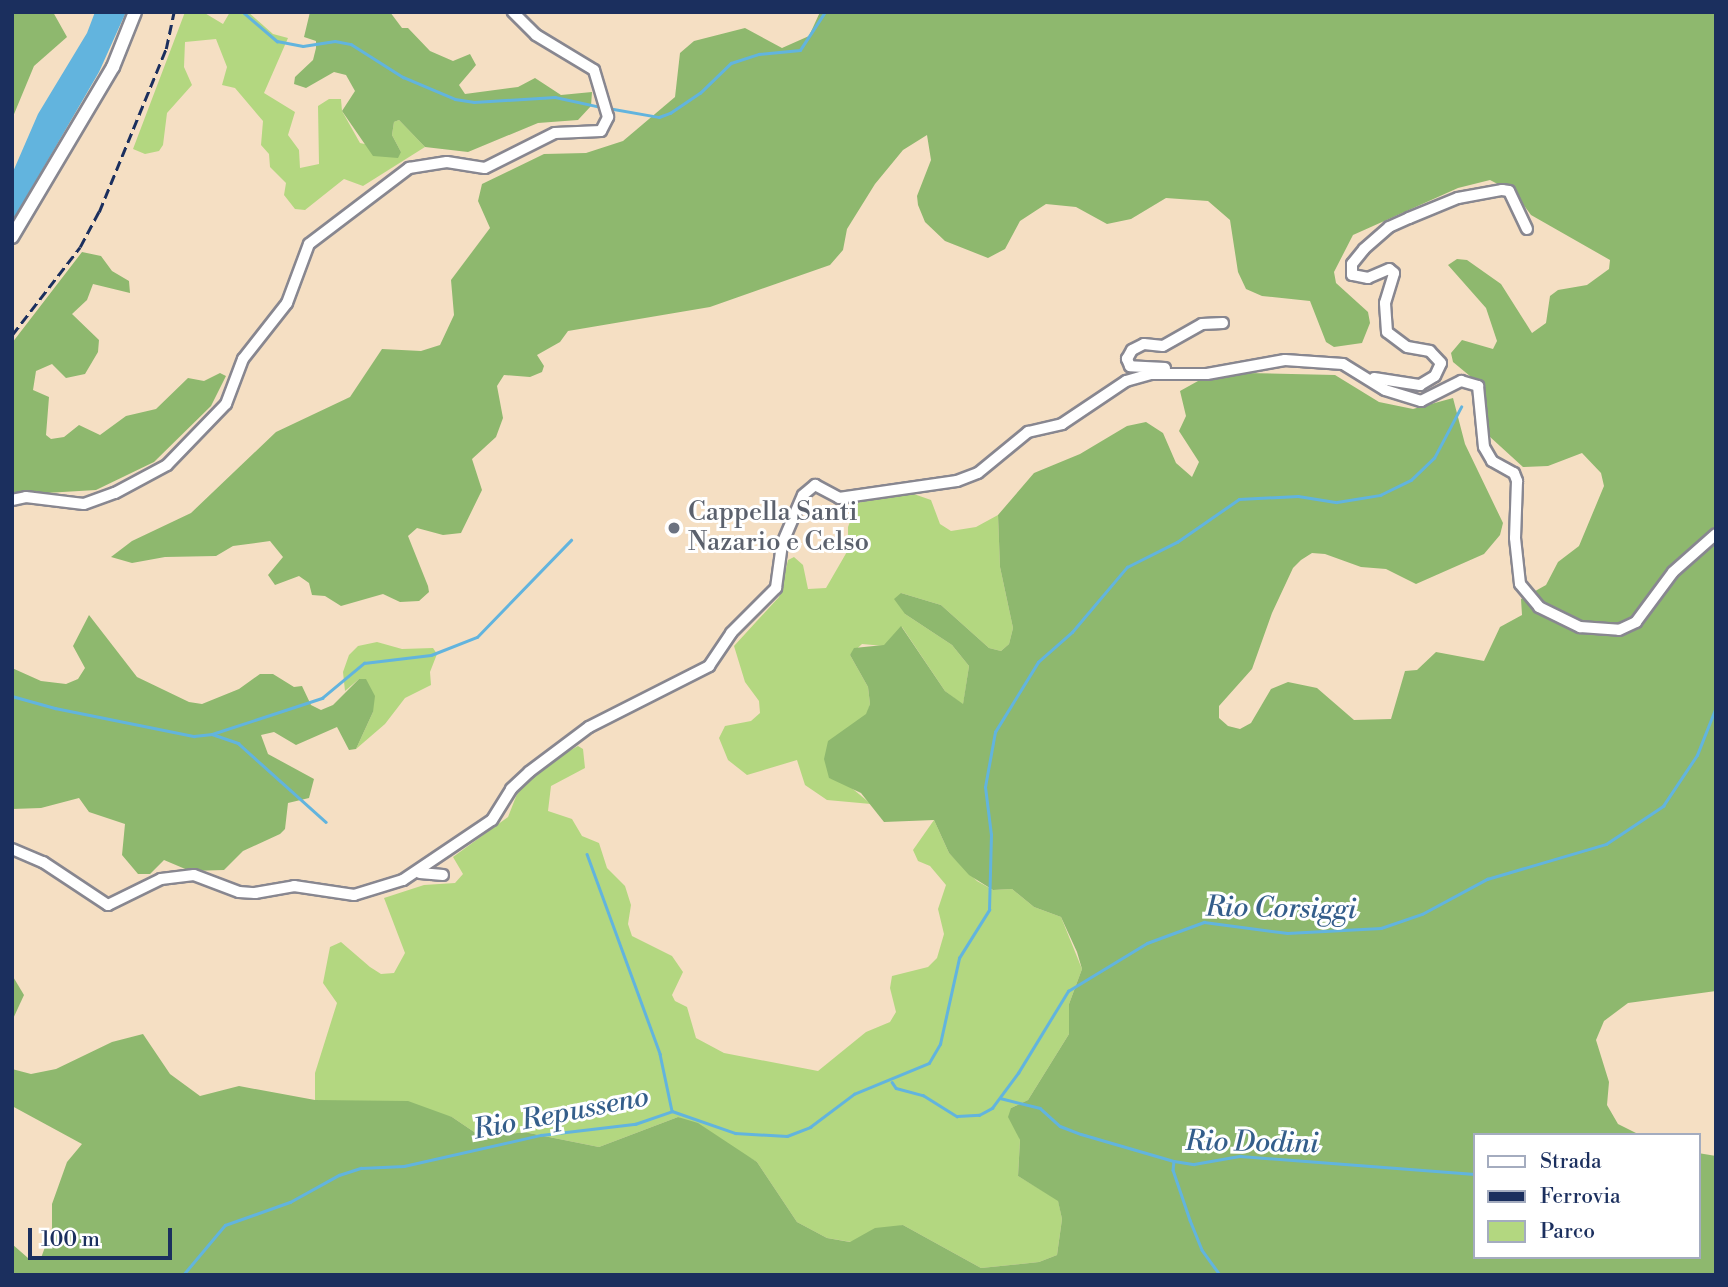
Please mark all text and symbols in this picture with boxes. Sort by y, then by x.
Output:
place label: Cappella Santi Nazario e Celso [688,497,869,558]
marker: Cappella Santi Nazario e Celso [666,520,682,536]
water label: Rio Corsiggi [1205,891,1357,927]
water label: Rio Repusseno [471,1081,651,1147]
water label: Rio Dodini [1185,1125,1319,1161]
legend [1472,1133,1700,1259]
text: Strada [1540,1149,1602,1175]
text: Ferrovia [1540,1184,1621,1210]
scale bar [32,1214,175,1258]
text: Parco [1540,1219,1595,1245]
text: 100 m [41,1227,100,1253]

